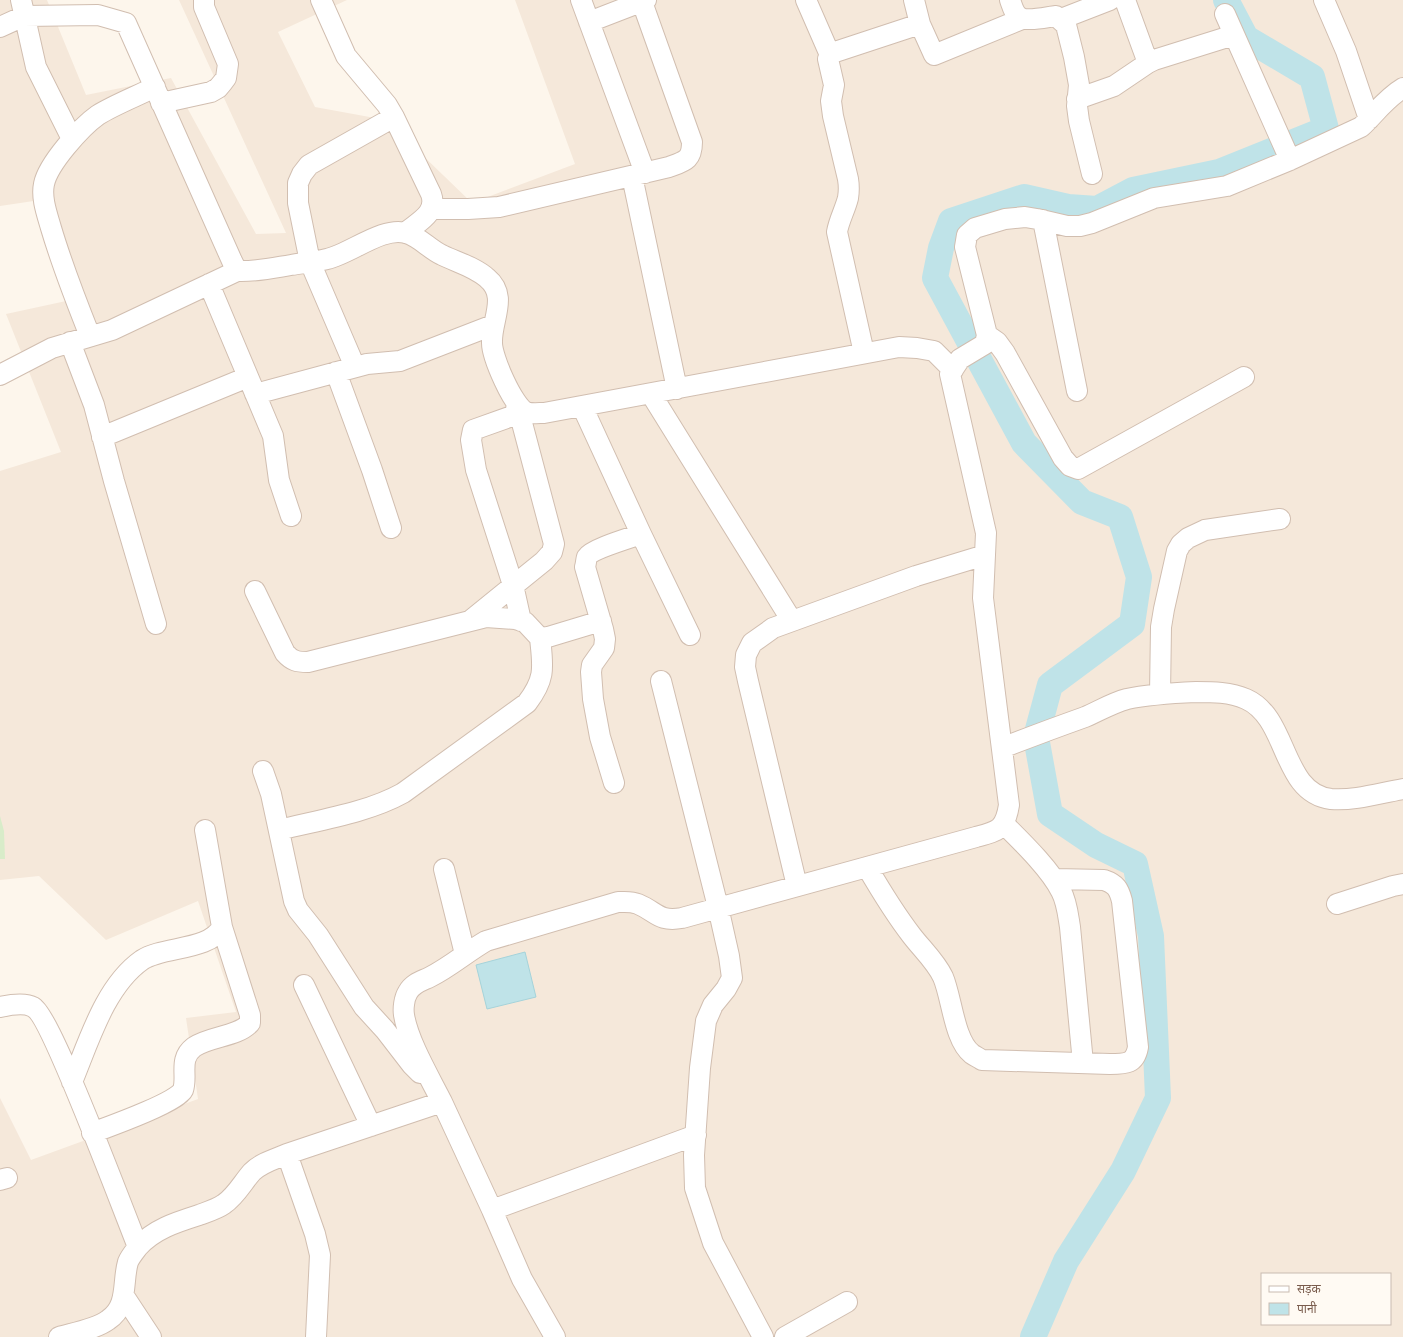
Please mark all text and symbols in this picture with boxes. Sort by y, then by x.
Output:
legend [1261,1273,1391,1325]
text: सड़क [1297,1281,1322,1296]
text: पानी [1297,1301,1318,1316]

